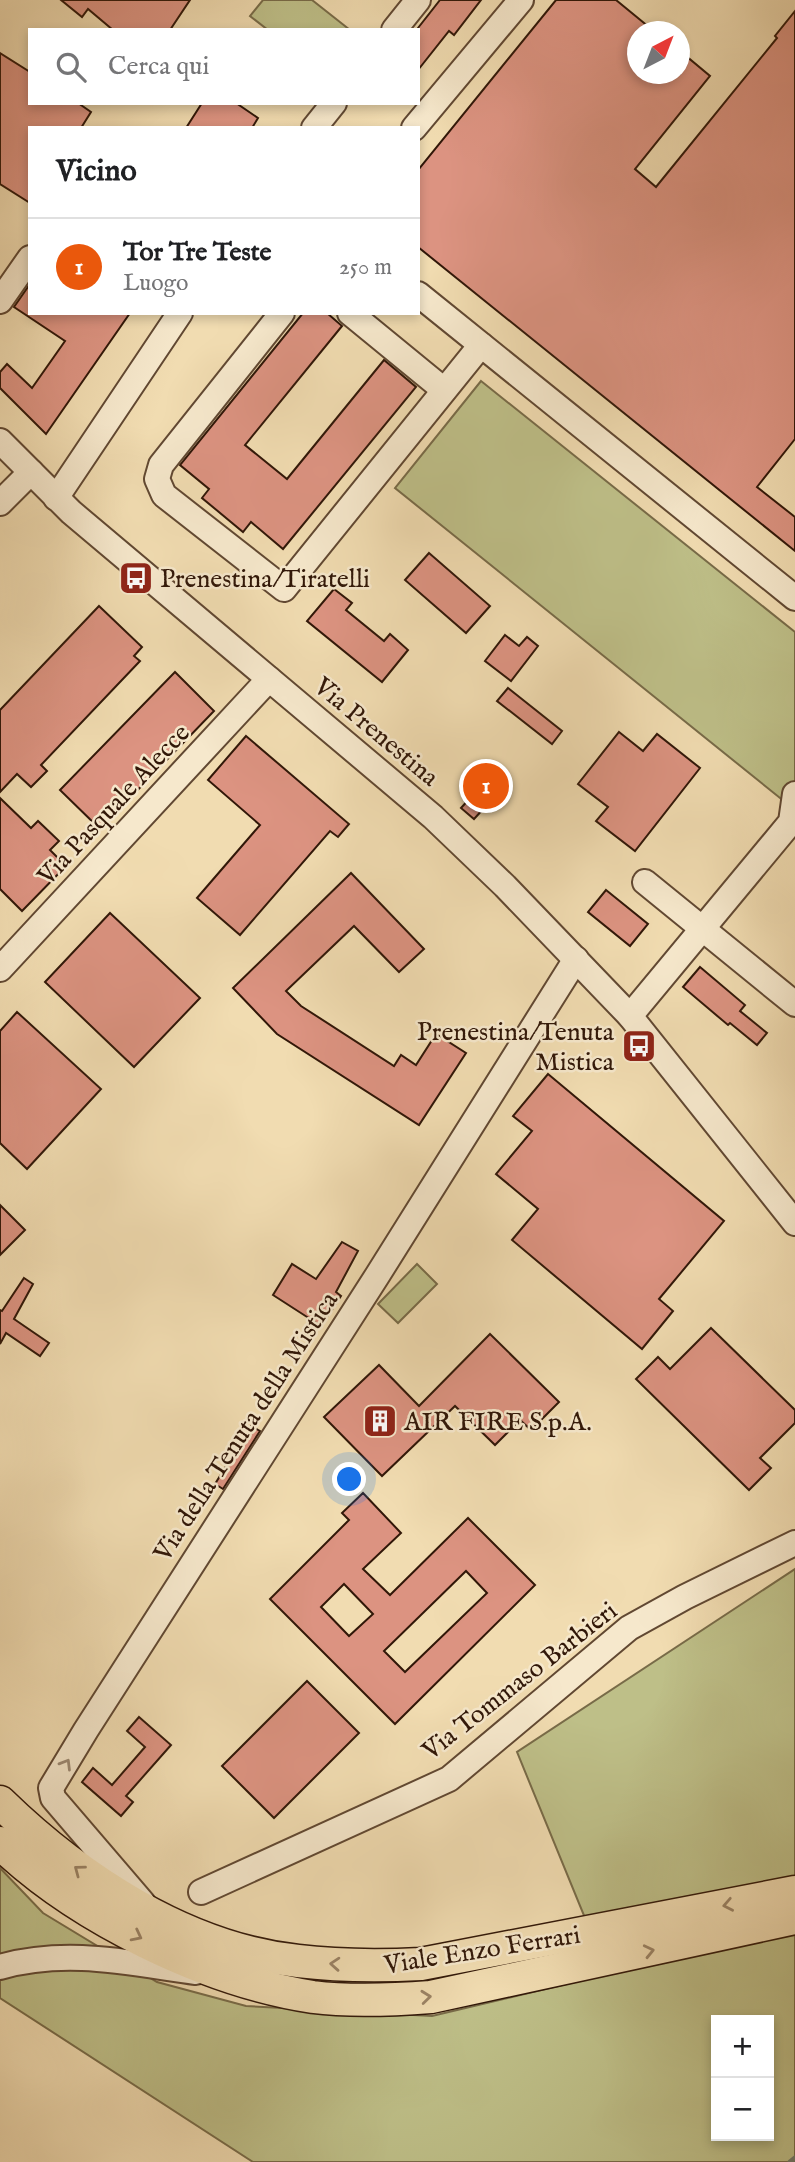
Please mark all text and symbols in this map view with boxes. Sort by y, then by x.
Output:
north arrow [627,21,690,84]
search box [28,28,420,105]
icon: search [52,48,90,86]
text: Cerca qui [108,50,209,83]
text: Vicino [56,153,137,191]
text: Tor Tre Teste [123,236,271,269]
text: 1 [75,253,83,282]
text: 250 m [339,253,392,282]
text: Luogo [123,269,188,298]
bus stop icon: Prenestina/Tiratelli [117,559,155,597]
place label: Prenestina/Tiratelli [160,563,370,596]
street label: Via Prenestina [306,670,446,795]
street label: Via Pasquale Alecce [30,717,197,893]
pin: 1 [463,760,509,812]
place label: Prenestina/Tenuta Mistica [417,1016,615,1079]
bus stop icon: Prenestina/Tenuta Mistica [620,1027,658,1065]
street label: Via della Tenuta della Mistica [146,1285,346,1569]
building icon: AIR FIRE S.p.A. [361,1402,399,1440]
place label: AIR FIRE S.p.A. [403,1406,592,1439]
your location [332,1462,366,1496]
street label: Via Tommaso Barbieri [415,1595,624,1768]
one-way arrow [57,1758,70,1771]
one-way arrow [74,1866,87,1878]
one-way arrow [722,1896,734,1911]
street label: Viale Enzo Ferrari [381,1919,583,1982]
one-way arrow [130,1927,142,1941]
one-way arrow [643,1944,655,1959]
one-way arrow [329,1957,340,1972]
one-way arrow [421,1990,432,2005]
map controls [711,2015,774,2141]
button: + [711,2015,774,2078]
button: − [711,2078,774,2141]

